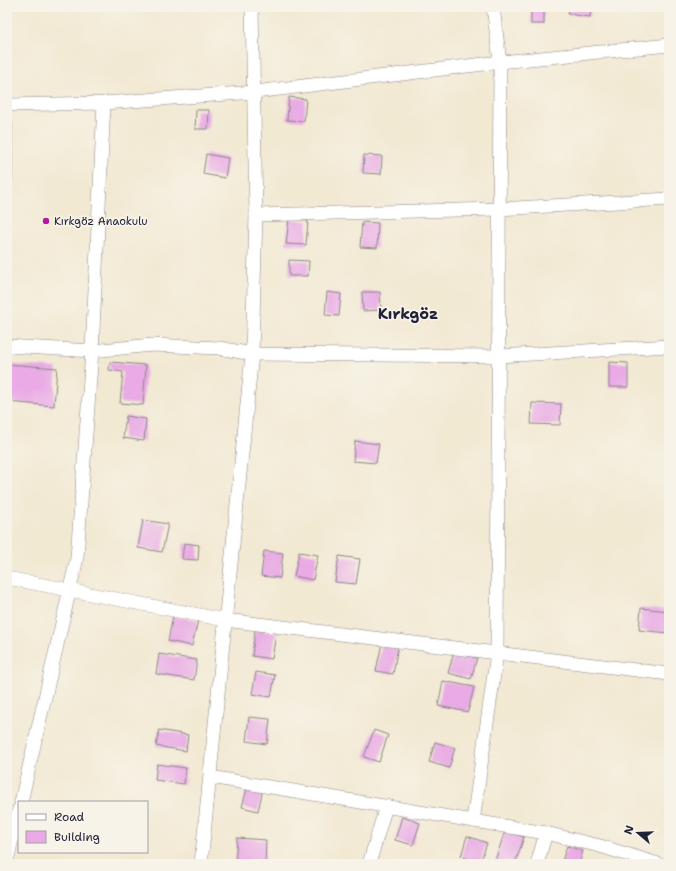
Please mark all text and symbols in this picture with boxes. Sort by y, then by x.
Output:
place label: Kırkgöz Anaokulu [54,214,148,229]
marker: Kırkgöz Anaokulu [41,216,51,226]
district label: Kırkgöz [378,304,438,324]
legend [18,801,148,853]
text: Road [54,809,85,825]
north arrow [618,813,658,853]
text: N [621,823,638,836]
text: Building [54,829,100,845]

